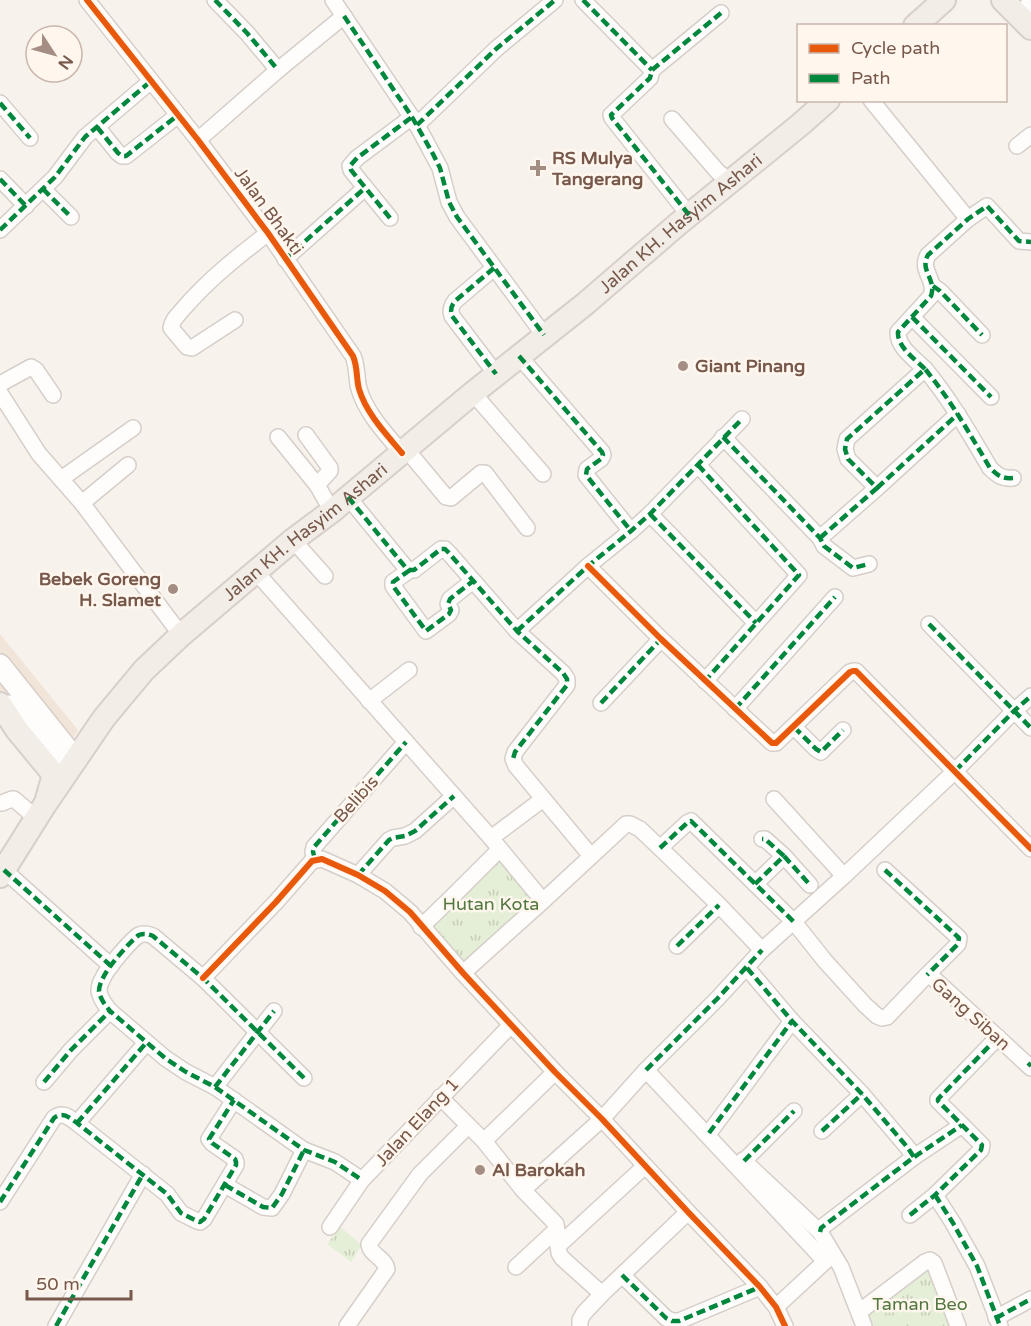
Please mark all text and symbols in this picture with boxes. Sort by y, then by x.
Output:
north arrow [24,24,84,84]
legend [797,24,1007,102]
text: Cycle path [851,37,940,59]
text: N [53,51,77,73]
text: Path [851,67,890,89]
place label: RS Mulya Tangerang [551,147,643,190]
street label: Jalan KH. Hasyim Ashari [594,149,767,298]
marker: RS Mulya Tangerang [529,159,547,177]
street label: Jalan Bhakti [230,163,308,259]
place label: Giant Pinang [695,355,805,377]
marker: Giant Pinang [676,359,690,373]
street label: Jalan KH. Hasyim Ashari [218,458,392,606]
place label: Bebek Goreng H. Slamet [39,568,161,611]
marker: Bebek Goreng H. Slamet [166,582,180,596]
street label: Belibis [329,771,383,827]
park label: Hutan Kota [443,893,539,915]
street label: Gang Siban [927,973,1015,1055]
street label: Jalan Elang 1 [370,1073,464,1171]
place label: Al Barokah [492,1159,585,1181]
marker: Al Barokah [473,1163,487,1177]
scale bar [27,1263,130,1301]
text: 50 m [36,1273,80,1295]
park label: Taman Beo [872,1293,968,1315]

